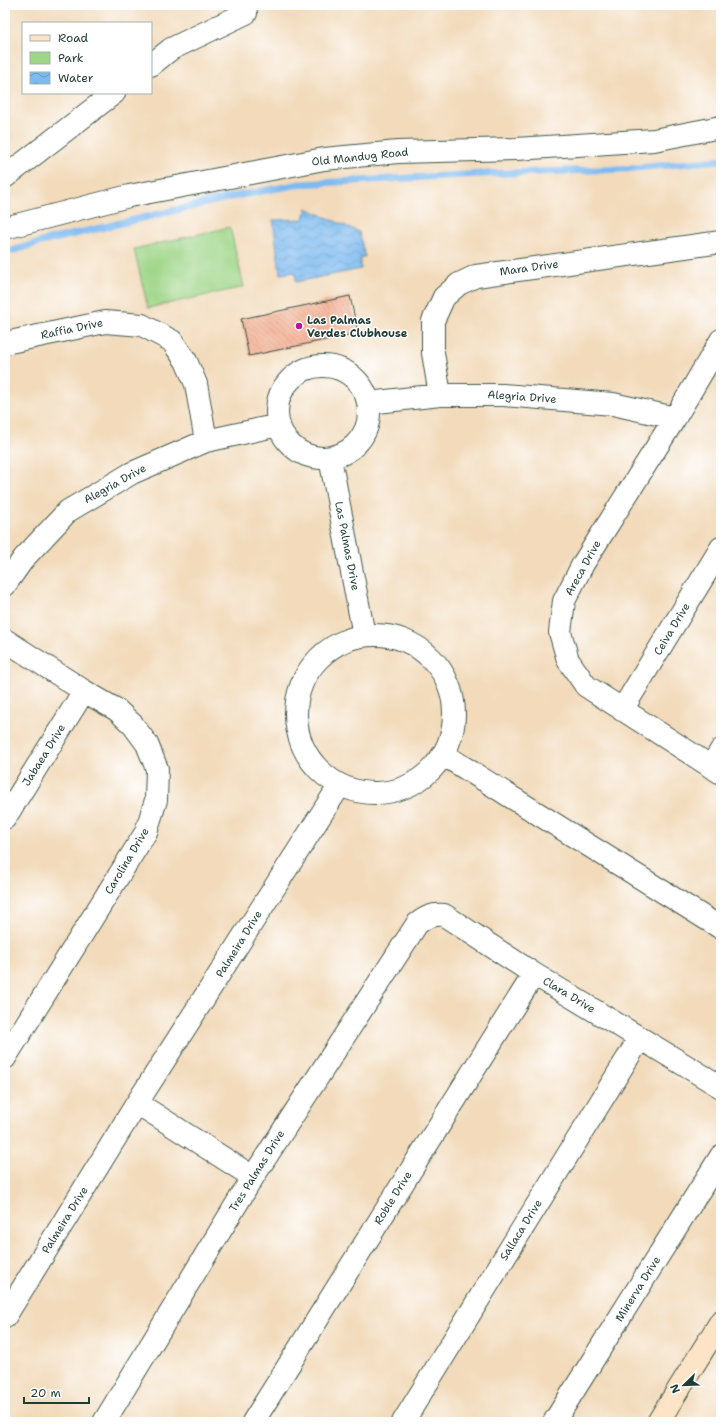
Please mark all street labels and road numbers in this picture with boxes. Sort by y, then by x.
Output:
street label: Old Mandug Road [311,144,409,170]
street label: Mara Drive [499,256,559,280]
street label: Raffia Drive [40,315,104,343]
street label: Alegria Drive [487,387,557,407]
street label: Alegria Drive [81,461,149,507]
street label: Las Palmas Drive [331,500,363,592]
street label: Areca Drive [562,537,604,599]
street label: Ceiva Drive [650,600,694,658]
street label: Jabaea Drive [19,721,69,789]
street label: Carolina Drive [101,825,153,897]
street label: Palmeira Drive [212,908,266,980]
street label: Clara Drive [540,973,598,1017]
street label: Tres Palmas Drive [226,1127,288,1215]
street label: Roble Drive [371,1168,415,1228]
street label: Palmeira Drive [38,1184,92,1256]
street label: Sallaca Drive [496,1197,546,1263]
street label: Minerva Drive [612,1253,664,1325]

